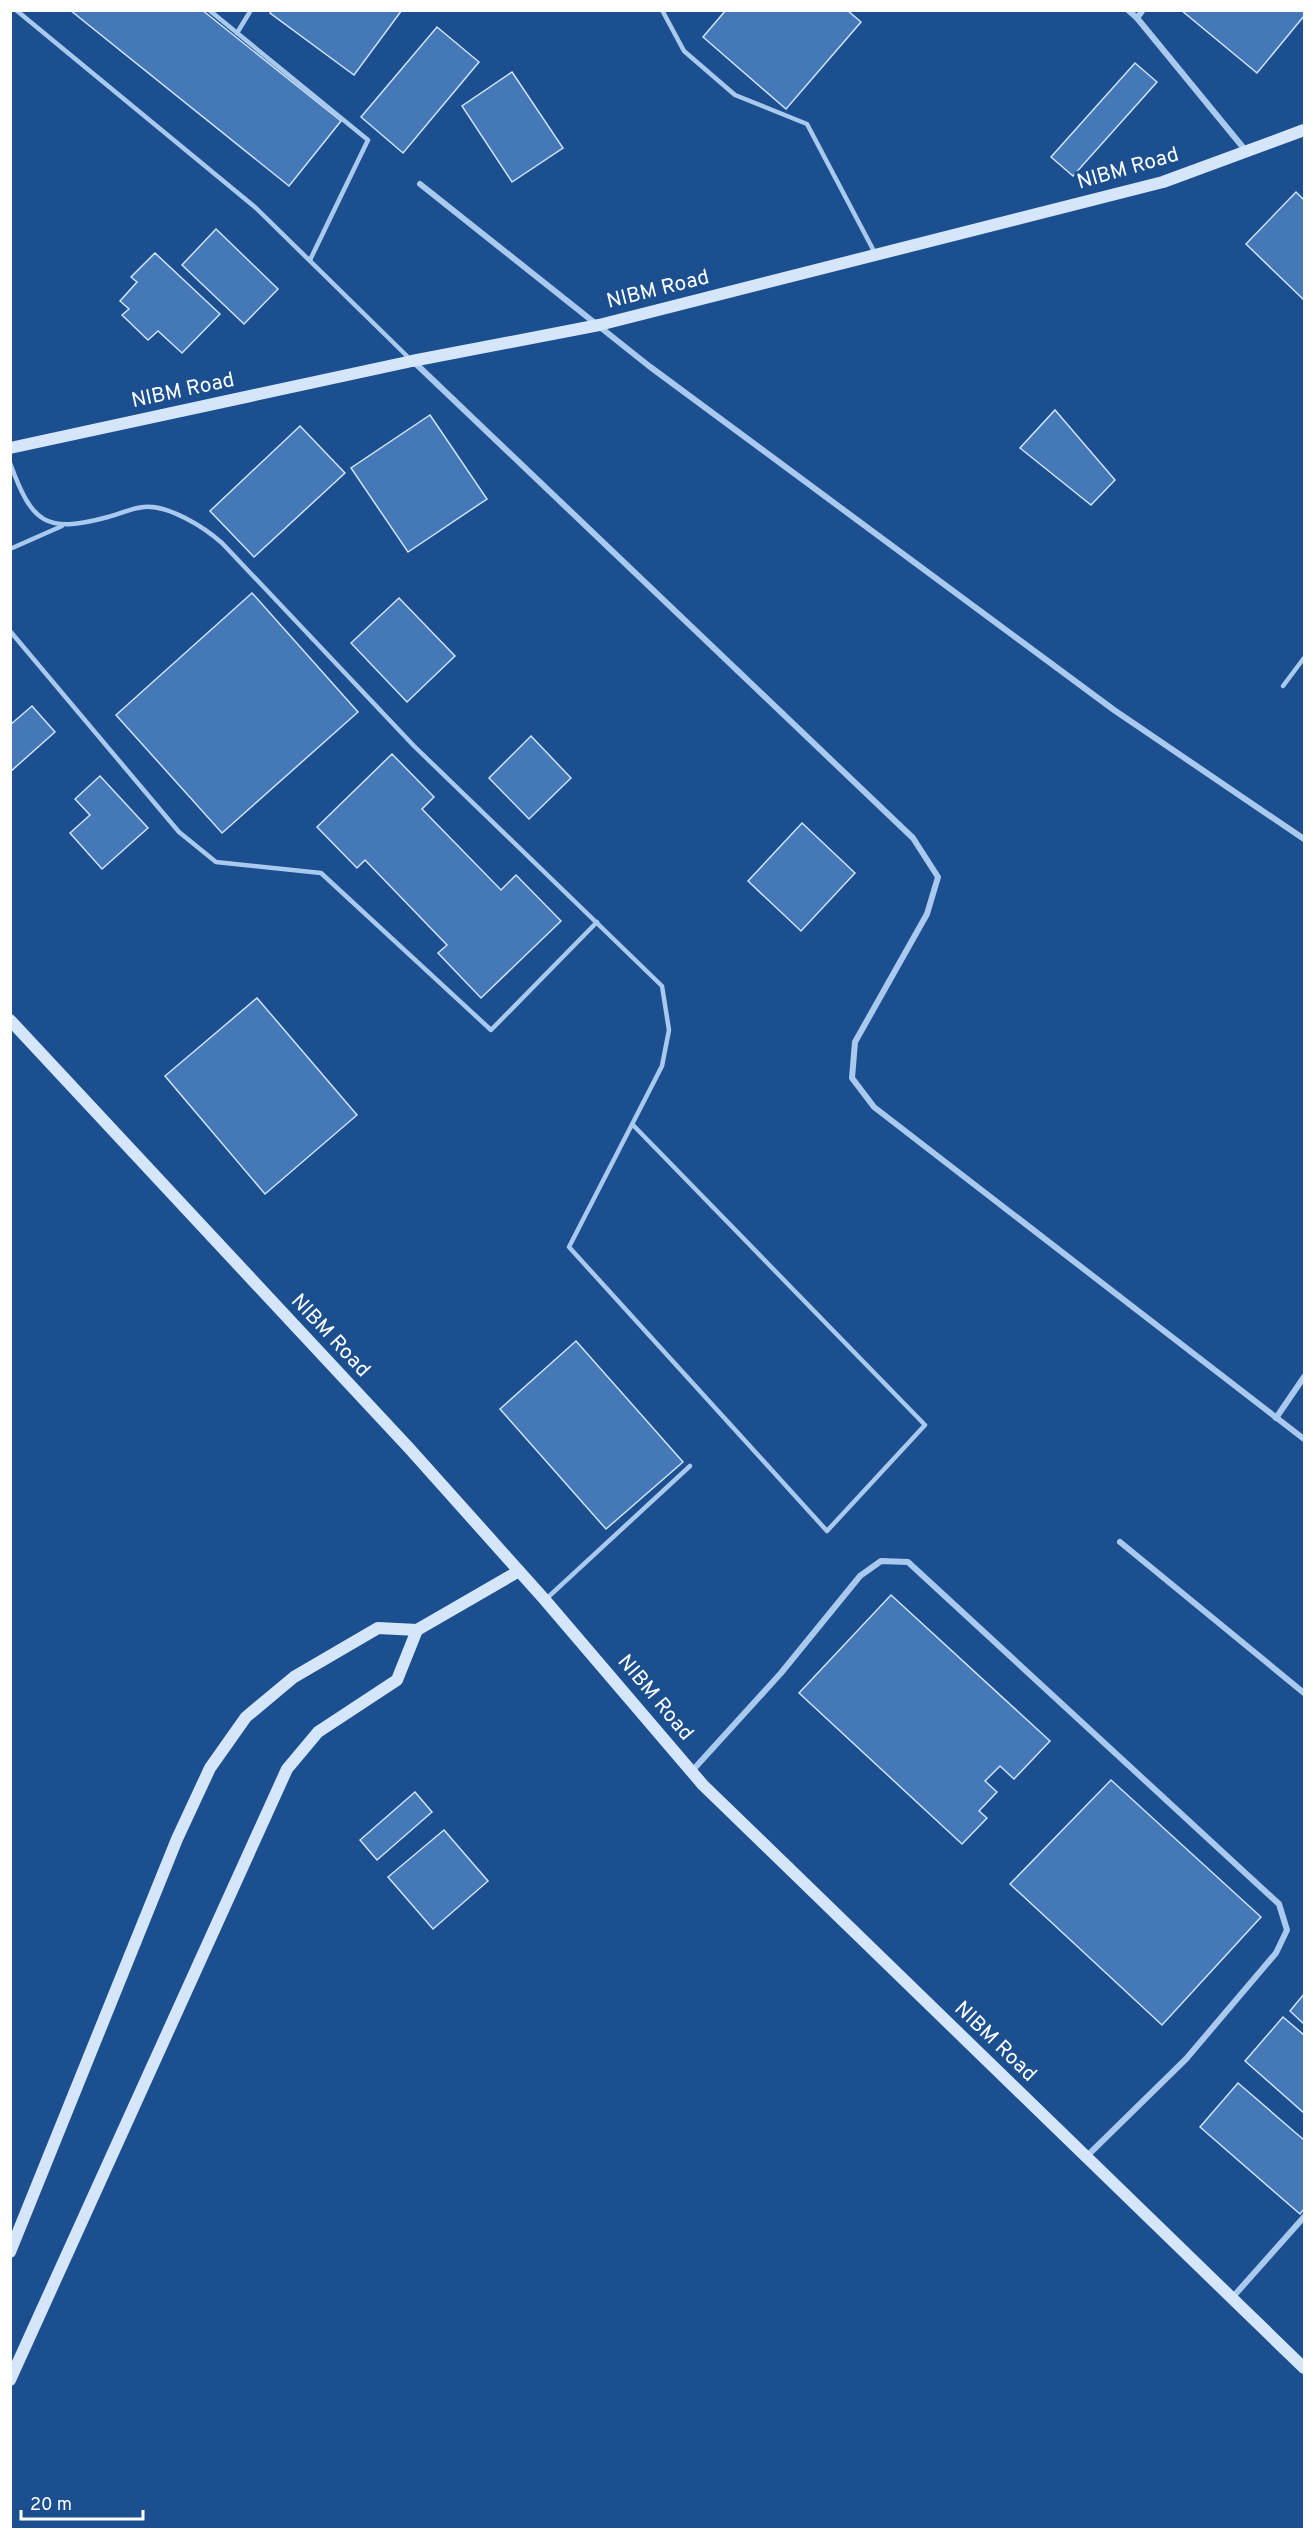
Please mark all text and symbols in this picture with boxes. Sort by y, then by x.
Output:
street label: NIBM Road [1074,142,1182,196]
street label: NIBM Road [604,264,712,316]
street label: NIBM Road [129,367,237,415]
street label: NIBM Road [284,1288,376,1384]
street label: NIBM Road [611,1649,699,1747]
street label: NIBM Road [948,1996,1042,2088]
scale bar [21,2483,142,2521]
text: 20 m [30,2494,72,2517]

